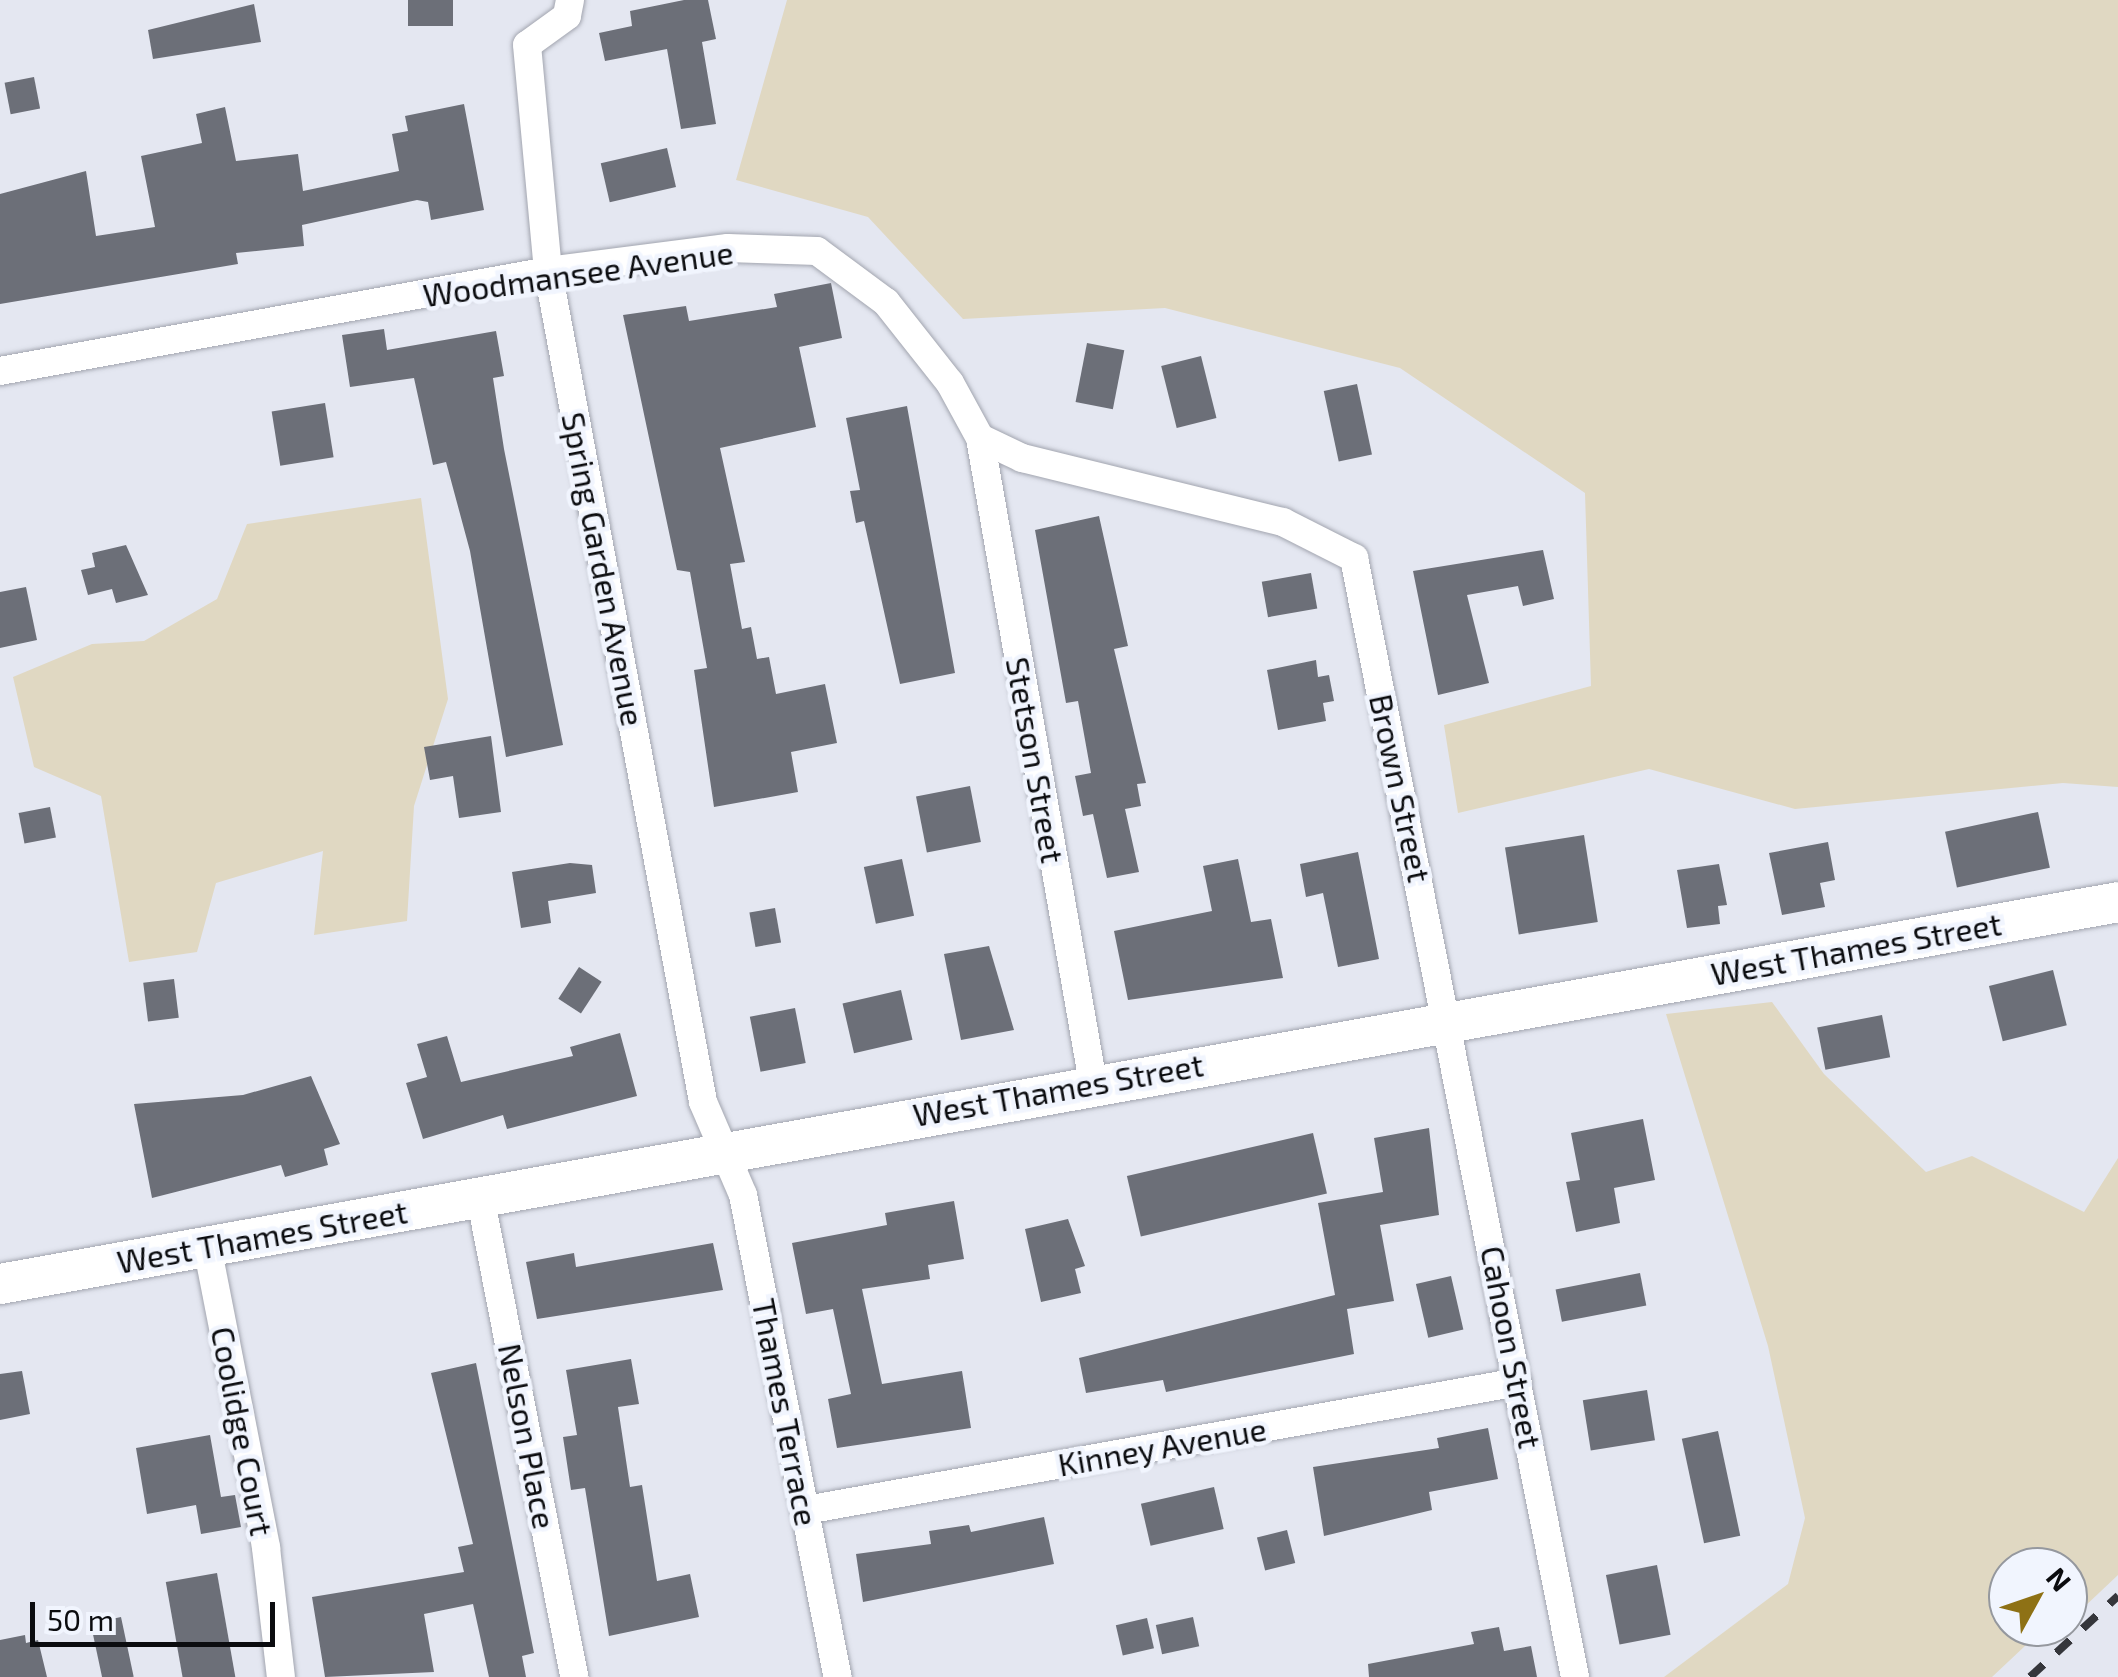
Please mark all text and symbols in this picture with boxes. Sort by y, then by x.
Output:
street label: Woodmansee Avenue [420,232,736,314]
street label: Spring Garden Avenue [555,409,653,729]
street label: Stetson Street [999,654,1073,866]
street label: Brown Street [1362,690,1440,886]
street label: West Thames Street [1707,903,2005,993]
street label: West Thames Street [909,1044,1207,1134]
street label: West Thames Street [113,1191,411,1281]
street label: Cahoon Street [1474,1243,1550,1451]
street label: Thames Terrace [745,1295,827,1529]
street label: Coolidge Court [204,1323,282,1539]
street label: Nelson Place [491,1340,565,1532]
street label: Kinney Avenue [1054,1409,1270,1483]
north arrow [1988,1547,2088,1647]
text: N [2040,1560,2079,1598]
scale bar [35,1582,280,1644]
text: 50 m [47,1601,114,1637]

